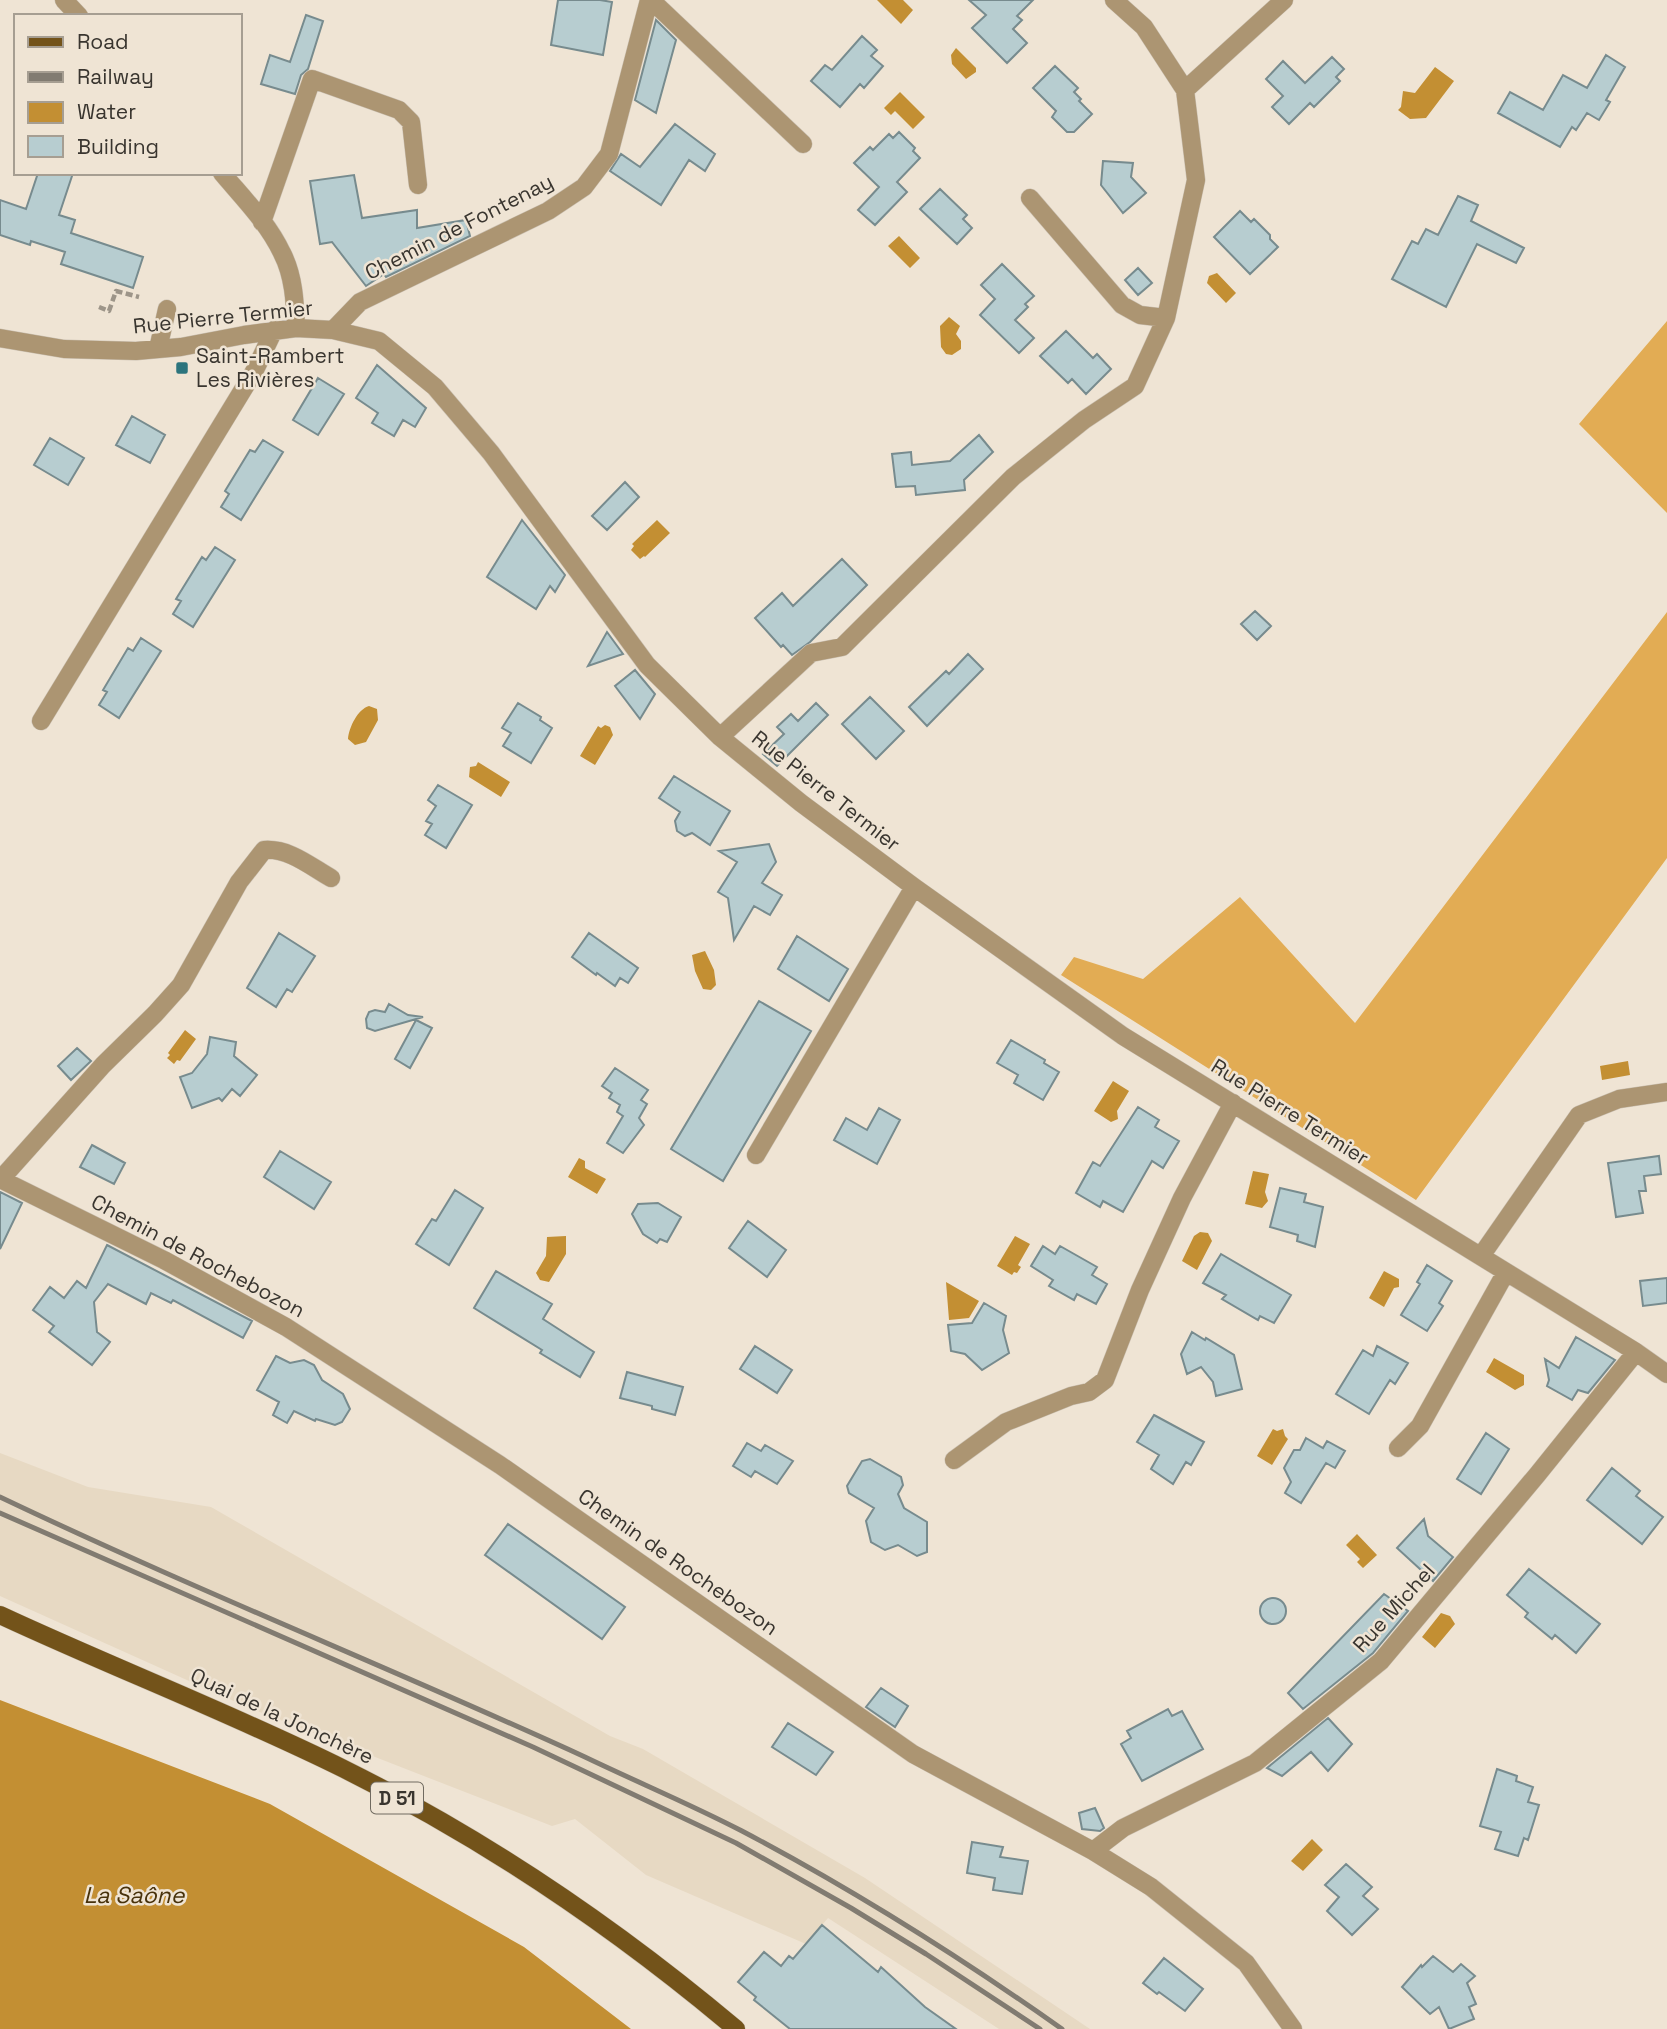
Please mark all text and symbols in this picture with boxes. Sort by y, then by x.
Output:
legend [14,14,242,175]
text: Road [77,28,129,55]
text: Railway [77,63,154,90]
text: Water [77,98,136,125]
text: Building [77,133,159,160]
street label: Chemin de Fontenay [360,167,557,286]
street label: Rue Pierre Termier [132,294,314,339]
place label: Saint-Rambert Les Rivières [196,342,344,393]
marker: Saint-Rambert Les Rivières [174,360,190,376]
street label: Rue Pierre Termier [747,724,906,857]
street label: Rue Pierre Termier [1206,1052,1374,1171]
street label: Chemin de Rochebozon [87,1188,310,1323]
street label: Chemin de Rochebozon [573,1482,784,1641]
street label: Rue Michel [1347,1558,1441,1658]
street label: Quai de la Jonchère [186,1661,378,1770]
road number: D 51 [371,1782,423,1814]
water label: La Saône [84,1880,186,1910]

